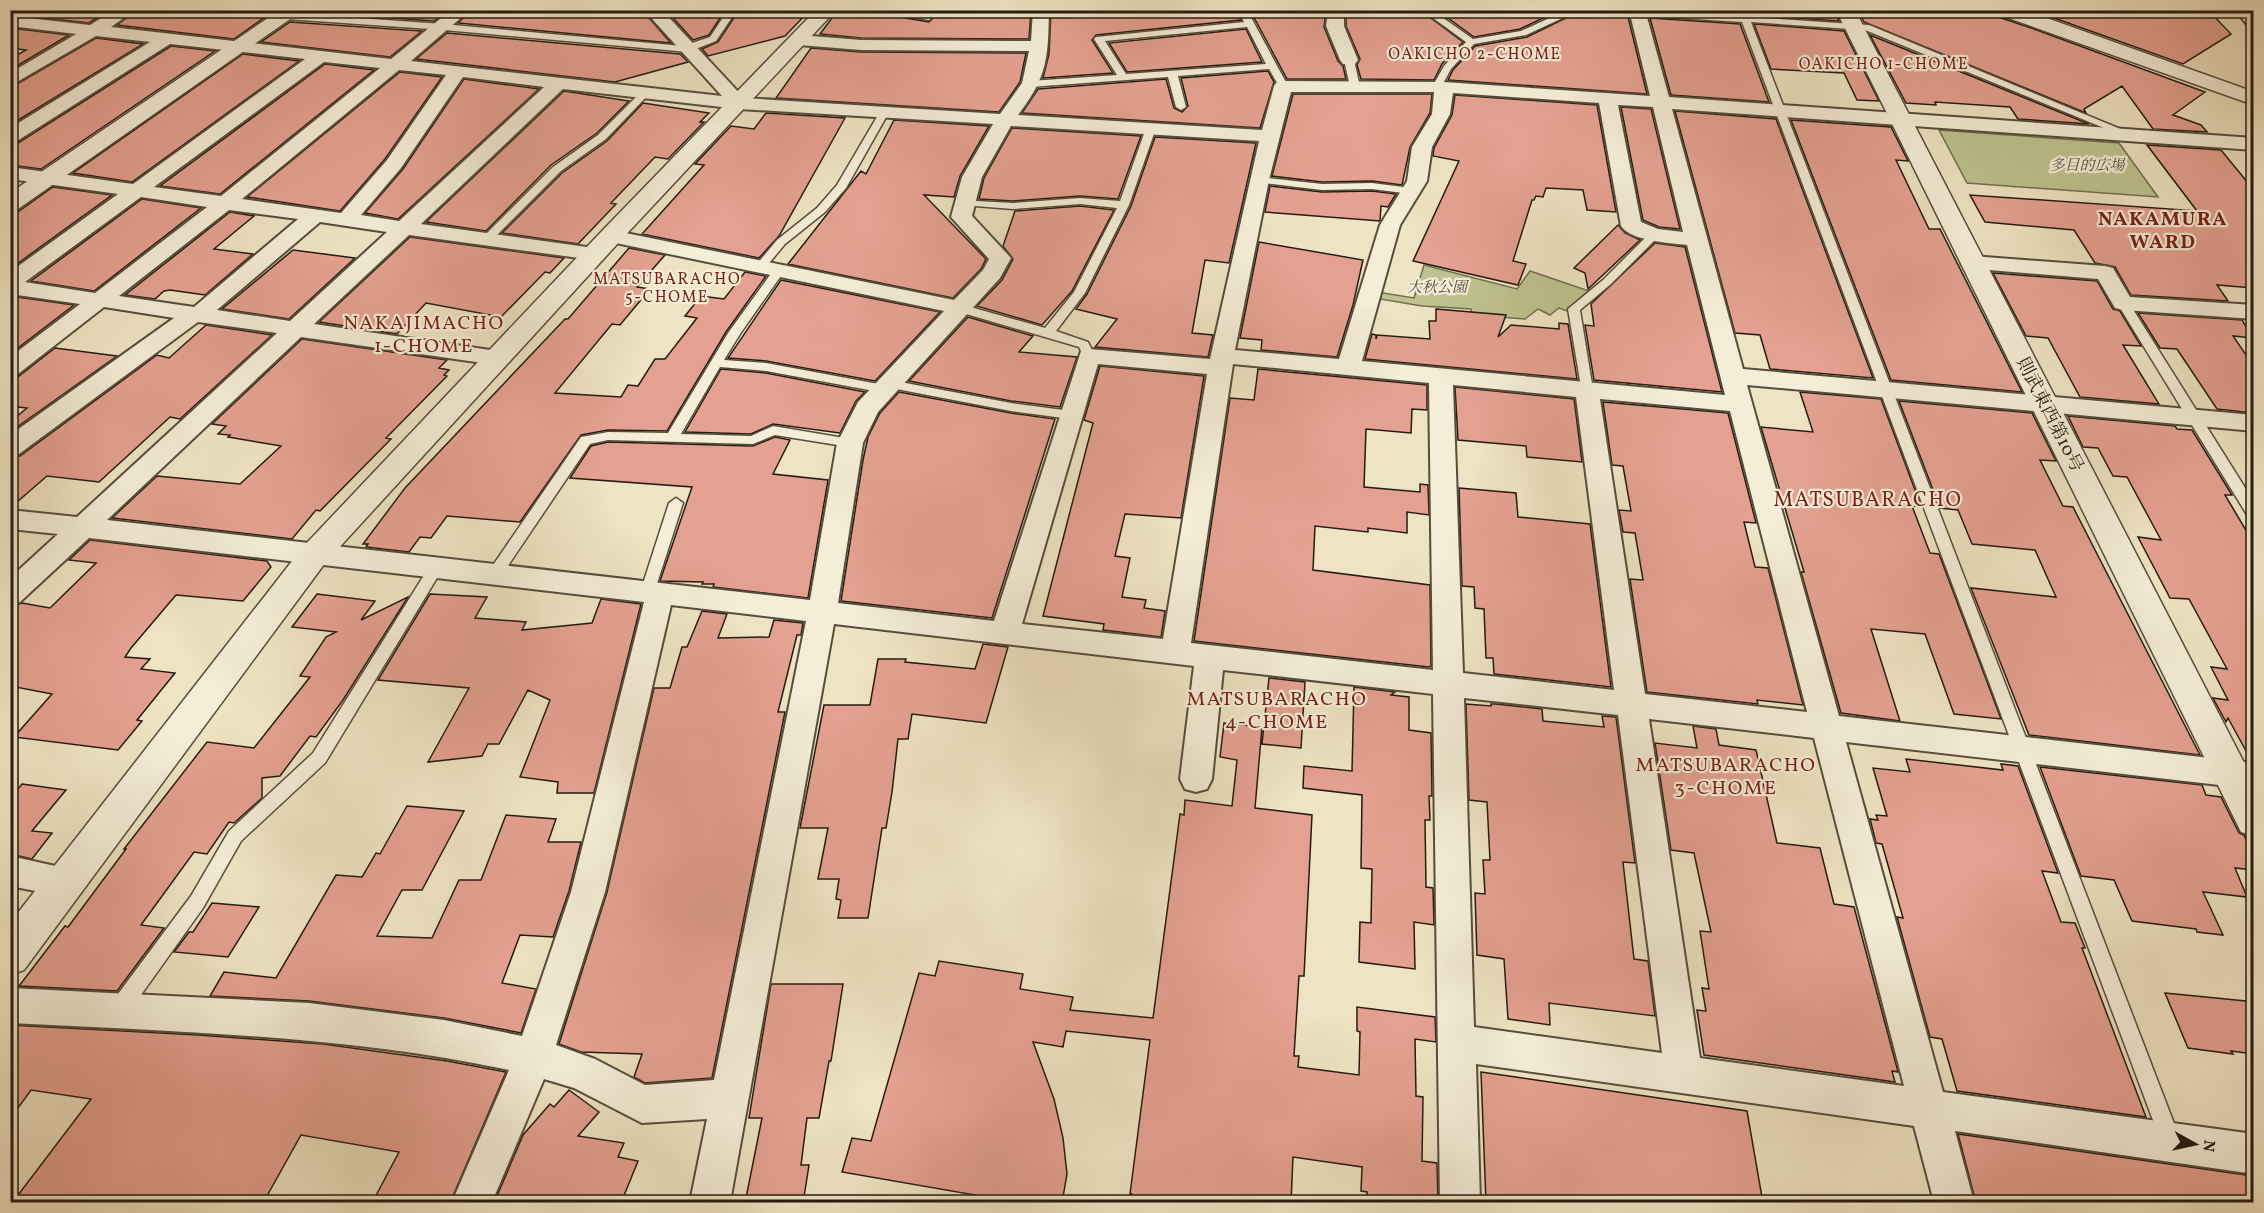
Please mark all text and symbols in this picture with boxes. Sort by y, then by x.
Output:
district label: OAKICHO 2-CHOME [1388,44,1562,66]
district label: OAKICHO 1-CHOME [1799,54,1969,76]
park label: 多目的広場 [2049,156,2126,177]
district label: NAKAMURA WARD [2098,206,2228,257]
district label: MATSUBARACHO 5-CHOME [593,269,741,309]
park label: 大秋公園 [1407,278,1470,299]
district label: NAKAJIMACHO 1-CHOME [343,310,505,361]
street label: 則武東西第10号 [2009,353,2089,477]
district label: MATSUBARACHO [1774,486,1962,515]
district label: MATSUBARACHO 4-CHOME [1187,686,1367,737]
district label: MATSUBARACHO 3-CHOME [1636,752,1816,803]
north arrow [2165,1114,2225,1174]
text: N [2196,1139,2220,1153]

